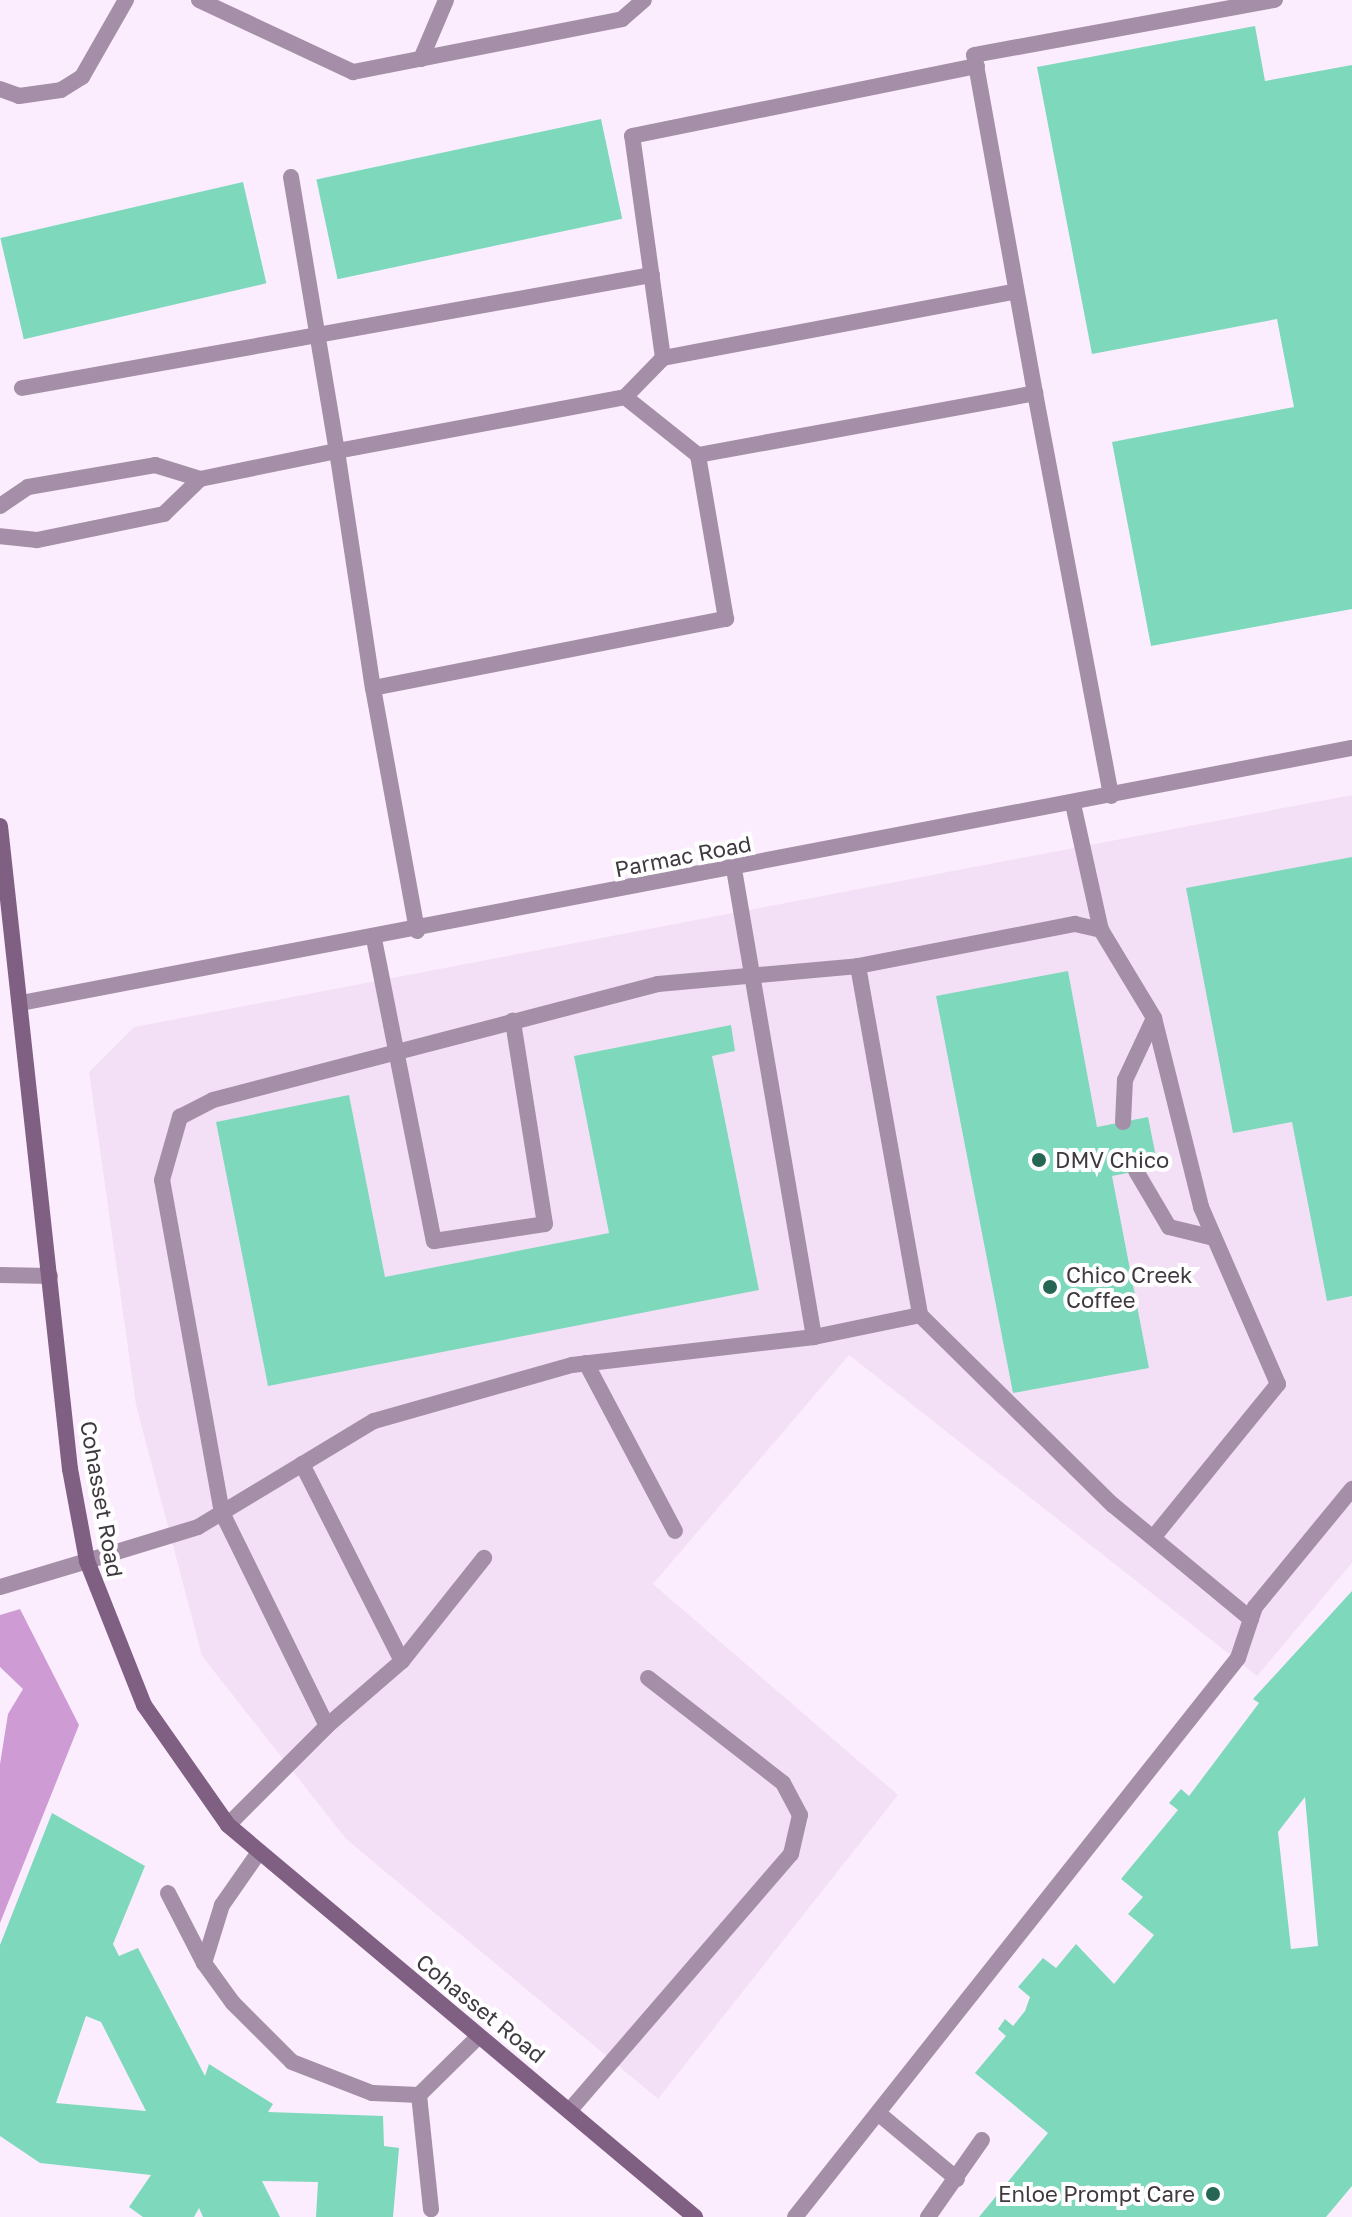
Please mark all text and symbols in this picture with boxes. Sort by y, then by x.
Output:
street label: Parmac Road [613,830,753,882]
place label: DMV Chico [1055,1147,1169,1173]
marker: DMV Chico [1030,1151,1048,1169]
place label: Chico Creek Coffee [1066,1261,1192,1312]
marker: Chico Creek Coffee [1041,1278,1059,1296]
street label: Cohasset Road [75,1419,129,1579]
street label: Cohasset Road [411,1948,551,2068]
place label: Enloe Prompt Care [998,2181,1195,2207]
marker: Enloe Prompt Care [1202,2183,1224,2205]

